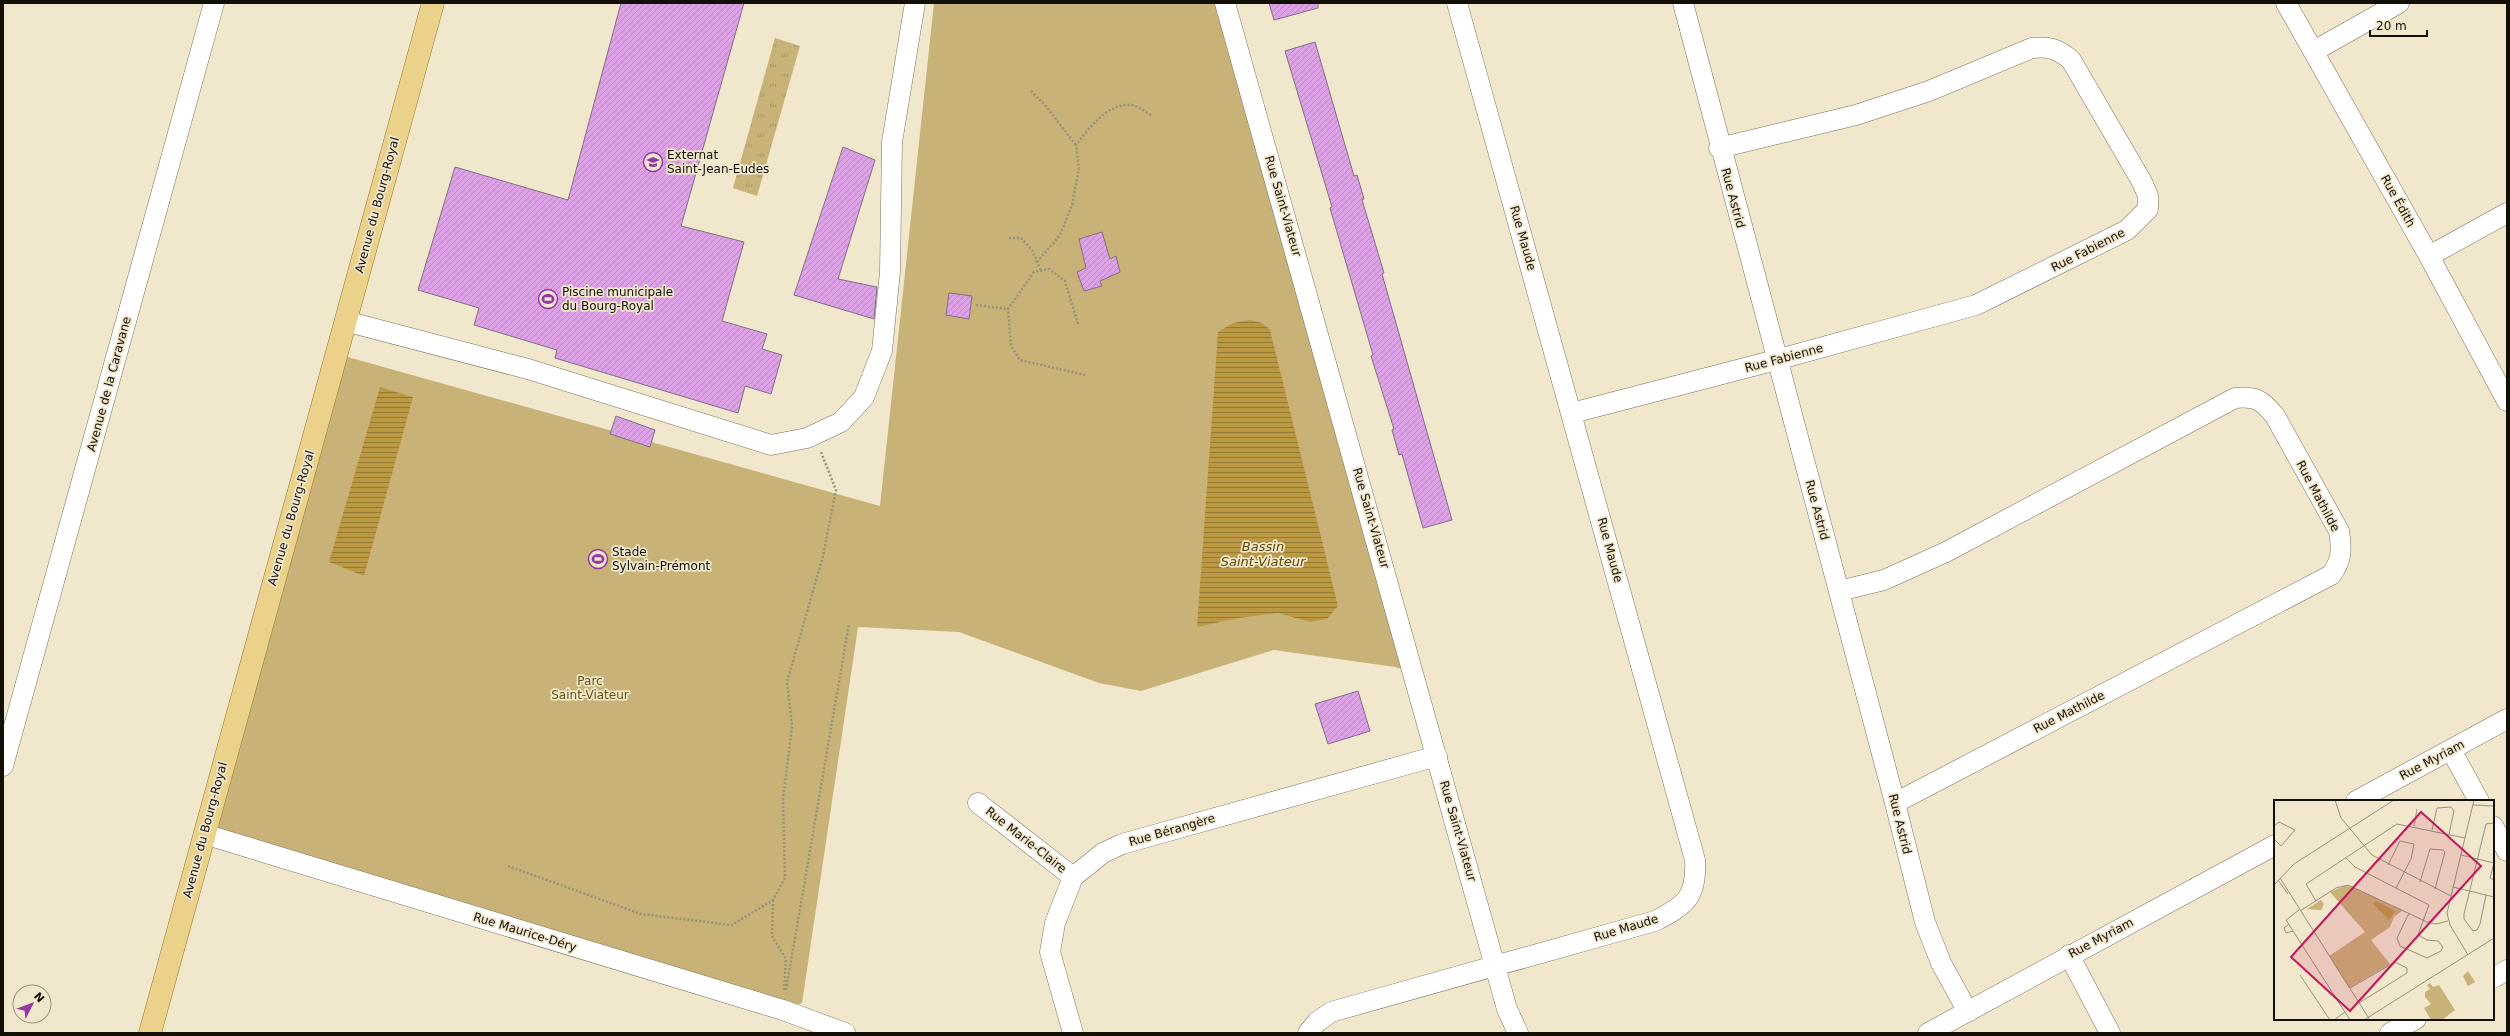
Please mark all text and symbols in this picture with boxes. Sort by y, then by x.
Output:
scale bar [2370,12,2427,38]
text: 20 m [2376,19,2407,33]
street label: Avenue du Bourg-Royal [352,135,402,275]
place label: Externat Saint-Jean-Eudes [667,148,769,176]
school or university icon: Externat Saint-Jean-Eudes [642,151,664,173]
street label: Rue Saint-Viateur [1262,154,1304,258]
street label: Rue Astrid [1718,166,1748,230]
street label: Rue Édith [2378,172,2419,230]
street label: Rue Maude [1507,204,1539,272]
street label: Rue Fabienne [2049,225,2127,275]
place label: Piscine municipale du Bourg-Royal [562,285,673,313]
sports icon: Piscine municipale du Bourg-Royal [537,288,559,310]
street label: Avenue de la Caravane [84,315,134,453]
street label: Rue Fabienne [1743,341,1825,375]
street label: Avenue du Bourg-Royal [265,449,317,587]
street label: Rue Mathilde [2293,458,2343,534]
street label: Rue Saint-Viateur [1350,466,1392,570]
street label: Rue Astrid [1802,478,1832,542]
street label: Rue Maude [1595,516,1625,584]
water label: Bassin Saint-Viateur [1221,539,1307,569]
place label: Stade Sylvain-Prémont [612,545,710,573]
sports icon: Stade Sylvain-Prémont [587,548,609,570]
park label: Parc Saint-Viateur [551,674,629,702]
street label: Rue Mathilde [2031,688,2107,736]
street label: Rue Myriam [2397,737,2467,783]
street label: Avenue du Bourg-Royal [180,760,230,900]
street label: Rue Saint-Viateur [1437,779,1479,883]
street label: Rue Astrid [1886,792,1914,856]
inset map [2274,800,2494,1020]
street label: Rue Marie-Claire [983,804,1069,876]
street label: Rue Bérangère [1127,811,1217,849]
street label: Rue Maurice-Déry [472,910,578,954]
street label: Rue Maude [1592,912,1660,944]
street label: Rue Myriam [2066,915,2136,961]
north arrow [12,984,52,1024]
text: N [31,990,47,1005]

